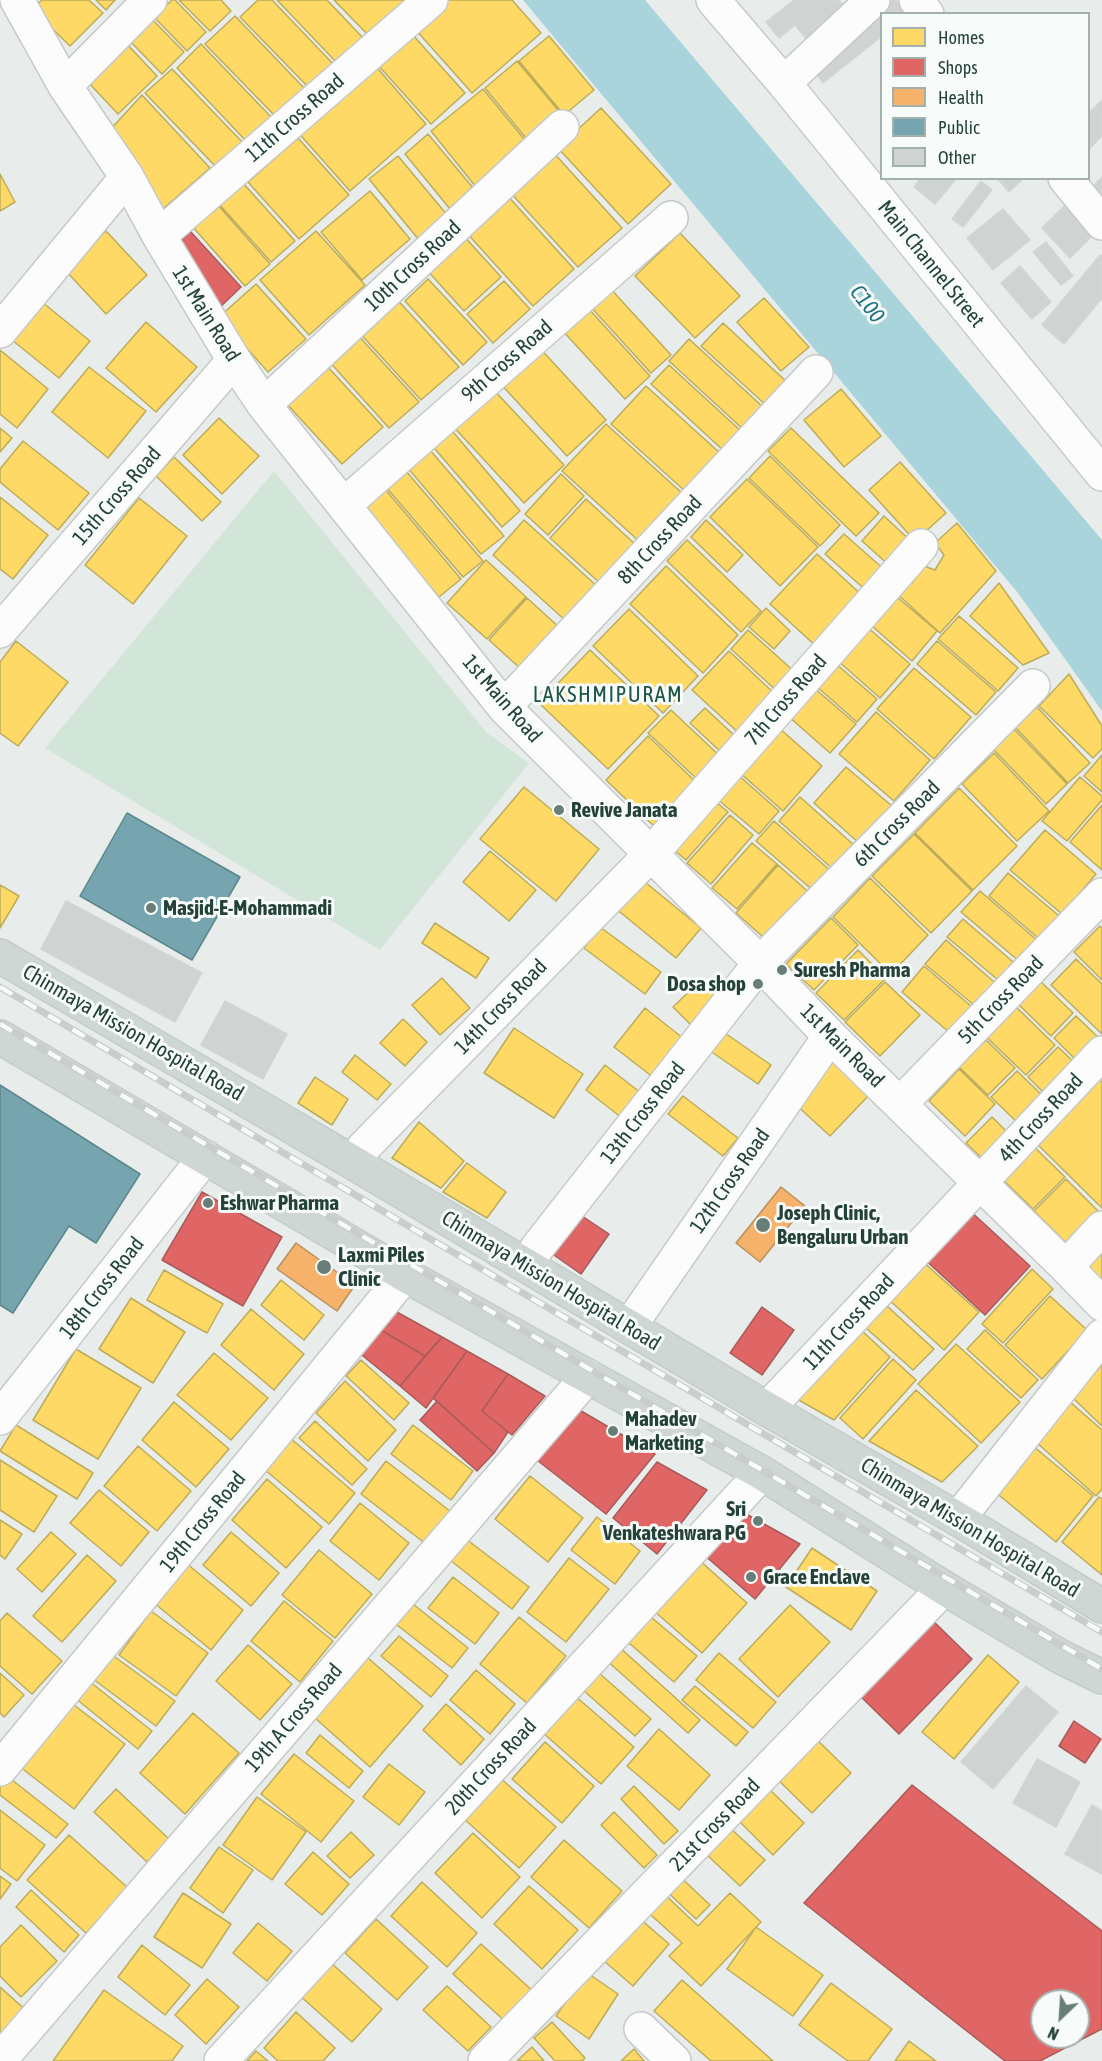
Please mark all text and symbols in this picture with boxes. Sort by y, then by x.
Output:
legend [880,12,1090,180]
text: Homes [938,27,984,48]
text: Shops [938,57,978,78]
street label: 11th Cross Road [241,68,349,168]
text: Health [938,87,984,108]
text: Public [938,117,980,138]
text: Other [938,147,976,168]
street label: Main Channel Street [872,196,990,332]
street label: 10th Cross Road [360,215,466,317]
street label: 1st Main Road [167,262,245,366]
water label: C100 [844,280,890,328]
street label: 9th Cross Road [456,315,558,407]
street label: 15th Cross Road [67,442,167,550]
street label: 8th Cross Road [612,490,708,590]
street label: 7th Cross Road [740,649,832,751]
street label: 1st Main Road [457,650,547,748]
district label: LAKSHMIPURAM [533,682,683,708]
street label: 6th Cross Road [848,775,946,873]
place label: Revive Janata [571,797,677,823]
marker: Revive Janata [552,803,566,817]
place label: Masjid-E-Mohammadi [163,895,332,921]
marker: Masjid-E-Mohammadi [144,901,158,915]
street label: 5th Cross Road [953,951,1049,1049]
street label: 14th Cross Road [450,954,552,1060]
place label: Suresh Pharma [794,957,910,983]
street label: Chinmaya Mission Hospital Road [18,959,248,1107]
marker: Suresh Pharma [775,963,789,977]
place label: Dosa shop [667,971,746,997]
marker: Dosa shop [751,977,765,991]
street label: 1st Main Road [795,999,889,1093]
street label: 13th Cross Road [595,1057,691,1169]
street label: 4th Cross Road [993,1068,1089,1168]
street label: 12th Cross Road [685,1124,775,1238]
place label: Eshwar Pharma [220,1190,339,1216]
marker: Eshwar Pharma [201,1196,215,1210]
place label: Joseph Clinic, Bengaluru Urban [777,1200,908,1250]
street label: Chinmaya Mission Hospital Road [437,1206,665,1356]
marker: Joseph Clinic, Bengaluru Urban [754,1216,772,1234]
street label: 18th Cross Road [54,1232,150,1344]
place label: Laxmi Piles Clinic [338,1242,424,1292]
marker: Laxmi Piles Clinic [315,1258,333,1276]
street label: 11th Cross Road [798,1269,900,1375]
place label: Mahadev Marketing [625,1406,703,1456]
marker: Mahadev Marketing [606,1424,620,1438]
street label: Chinmaya Mission Hospital Road [856,1453,1084,1603]
street label: 19th Cross Road [155,1467,251,1577]
place label: Sri Venkateshwara PG [603,1496,746,1546]
marker: Sri Venkateshwara PG [751,1514,765,1528]
place label: Grace Enclave [763,1564,870,1590]
marker: Grace Enclave [744,1570,758,1584]
street label: 19th A Cross Road [240,1659,348,1777]
street label: 20th Cross Road [440,1714,542,1820]
street label: 21st Cross Road [664,1773,766,1877]
north arrow [1030,1989,1090,2049]
text: N [1045,2023,1061,2044]

